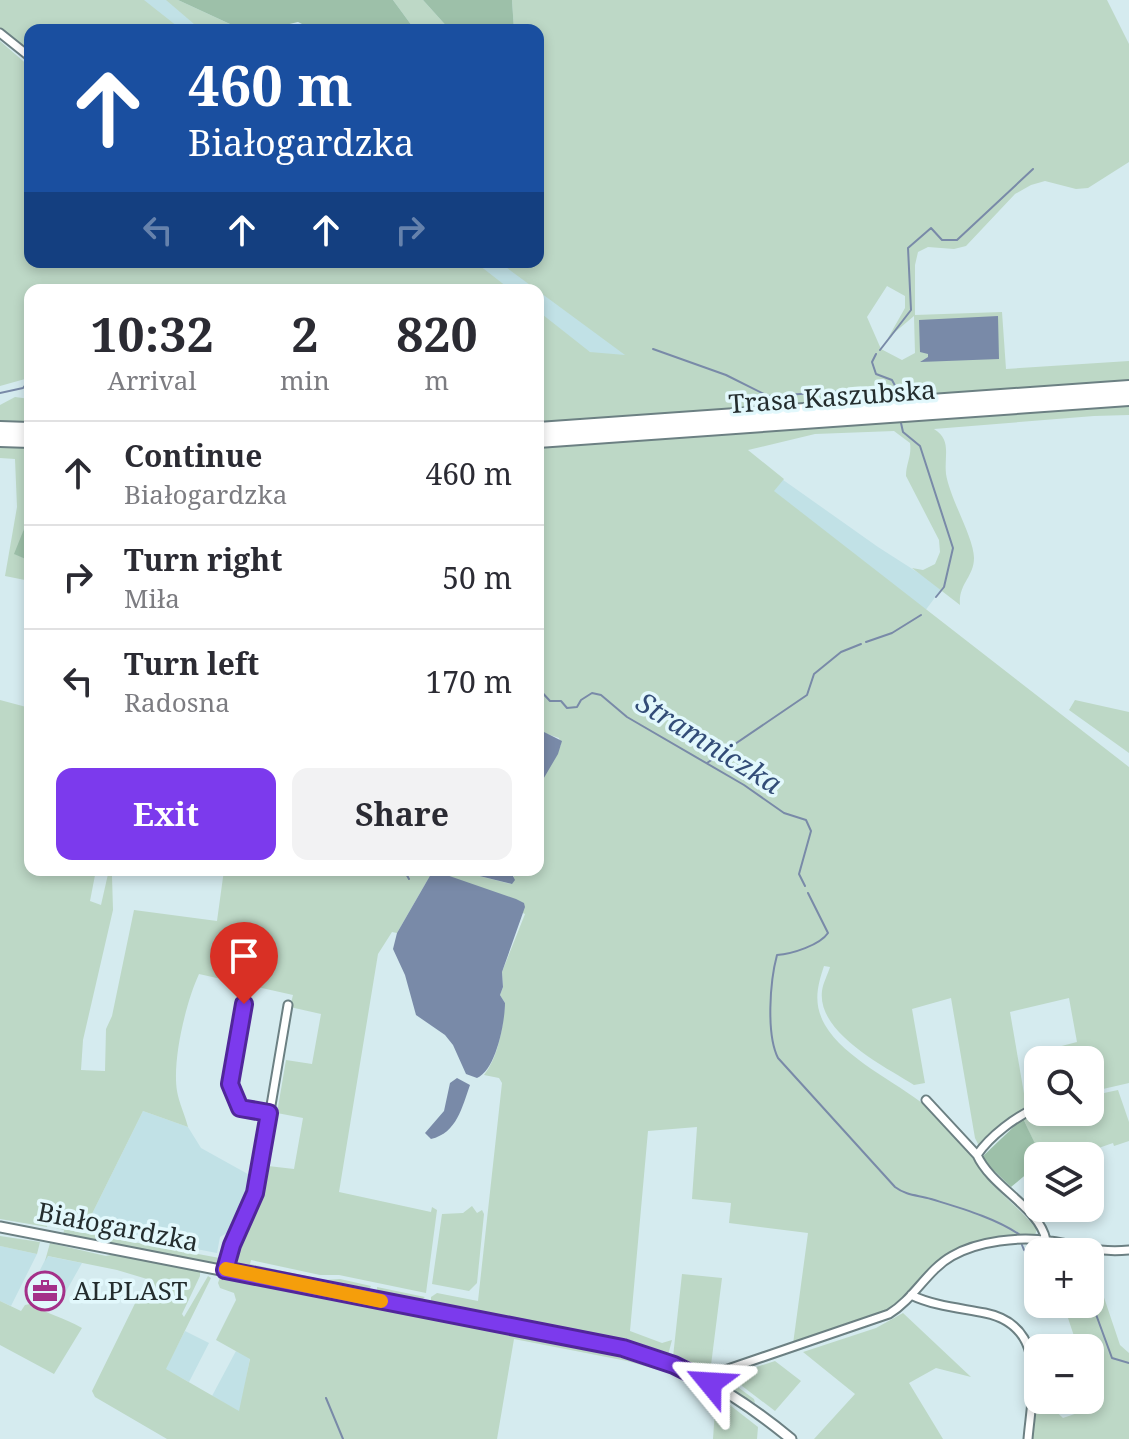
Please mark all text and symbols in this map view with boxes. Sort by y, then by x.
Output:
text: 460 m [188,46,353,122]
icon: ahead [56,56,160,160]
text: Białogardzka [188,118,414,167]
icon: left [136,208,180,252]
icon: ahead [220,208,264,252]
icon: ahead [304,208,348,252]
icon: right [388,208,432,252]
text: 10:32 [90,301,214,366]
text: 2 [291,301,318,366]
text: 820 [396,301,478,366]
text: Arrival [108,362,196,398]
text: min [280,362,330,398]
text: m [425,362,449,398]
street label: Trasa Kaszubska [727,371,937,421]
text: Continue [124,435,262,476]
icon: ahead [56,451,100,495]
text: 460 m [426,453,512,494]
text: Białogardzka [124,476,287,512]
text: Turn right [124,539,282,580]
icon: right [56,555,100,599]
text: 50 m [442,557,512,598]
text: Miła [124,580,180,616]
text: Turn left [124,643,259,684]
icon: left [56,659,100,703]
text: 170 m [426,661,512,702]
water label: Stramniczka [630,682,790,802]
text: Radosna [124,684,230,720]
button: Exit [56,768,276,860]
button: Share [292,768,512,860]
pin [210,922,278,1004]
icon: arrive [222,934,266,978]
map controls [1024,1046,1104,1414]
button: search [1024,1046,1104,1126]
button: layers [1024,1142,1104,1222]
street label: Białogardzka [35,1193,202,1259]
button: + [1024,1238,1104,1318]
office icon: ALPLAST [24,1270,66,1312]
place label: ALPLAST [73,1272,187,1308]
button: − [1024,1334,1104,1414]
position arrow [668,1341,752,1425]

